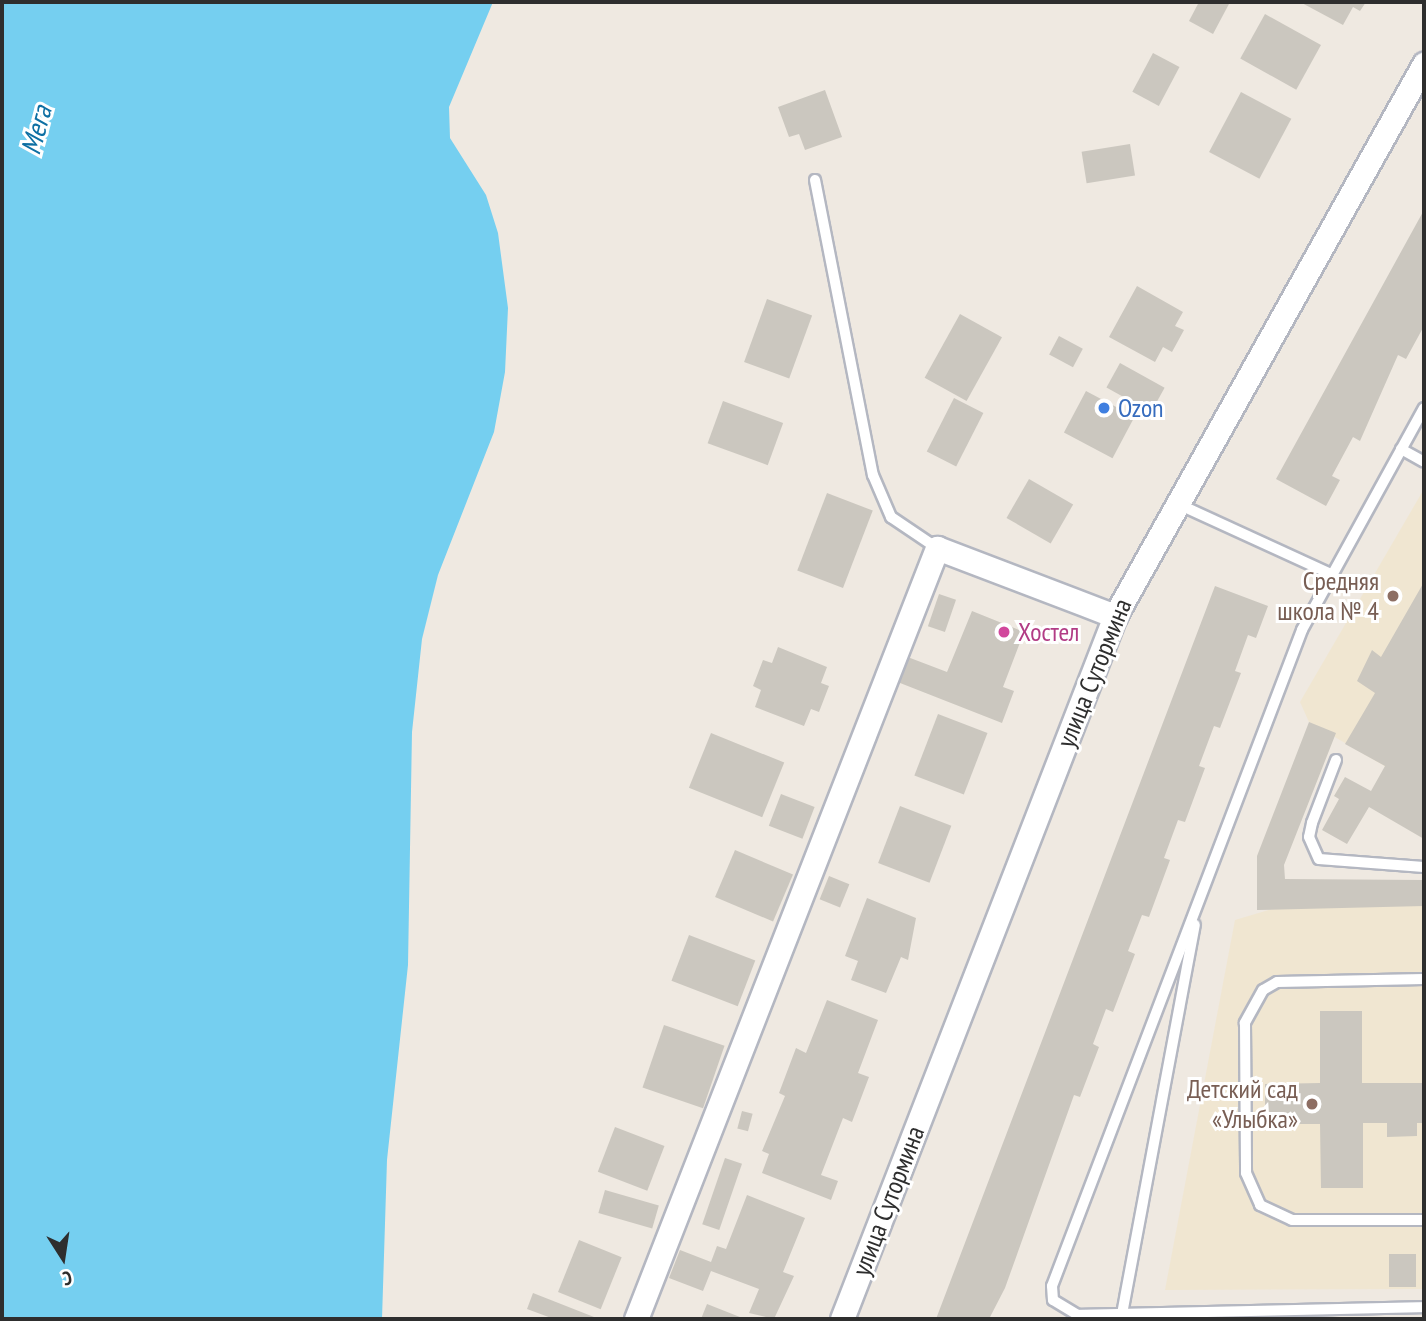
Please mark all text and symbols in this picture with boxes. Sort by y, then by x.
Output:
water label: Мега [13,102,59,158]
place label: Ozon [1118,392,1164,424]
marker: Ozon [1096,400,1112,416]
place label: Средняя школа № 4 [1277,565,1379,626]
marker: Средняя школа № 4 [1385,588,1401,604]
street label: улица Сутормина [1050,594,1138,752]
place label: Хостел [1018,616,1079,648]
marker: Хостел [996,624,1012,640]
place label: Детский сад «Улыбка» [1187,1073,1298,1134]
marker: Детский сад «Улыбка» [1304,1096,1320,1112]
street label: улица Сутормина [845,1122,931,1280]
north arrow [28,1223,98,1293]
text: С [61,1266,74,1291]

